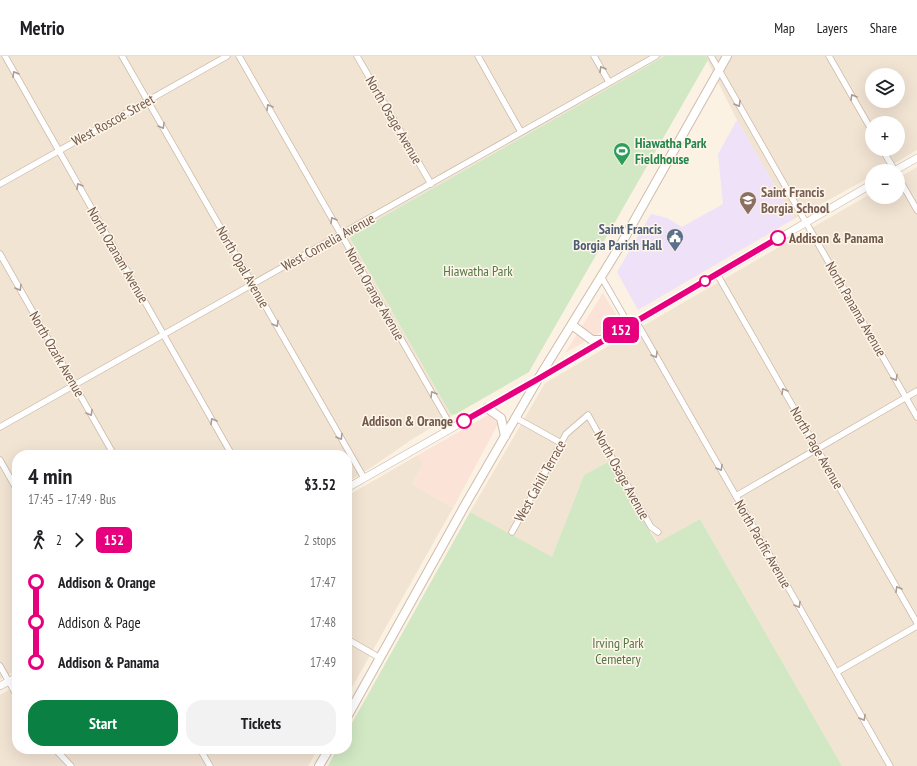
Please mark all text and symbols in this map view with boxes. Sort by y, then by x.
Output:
text: Metrio [20,16,65,40]
text: Map [774,19,795,37]
text: Layers [817,19,848,37]
text: Share [870,19,897,37]
one-way arrow [599,66,606,73]
map controls [865,68,905,204]
button: layers [865,68,905,108]
one-way arrow [12,71,19,78]
street label: North Osage Avenue [362,73,427,167]
street label: West Roscoe Street [69,90,158,150]
one-way arrow [850,94,857,101]
one-way arrow [734,100,741,107]
one-way arrow [266,104,273,111]
button: + [865,116,905,156]
one-way arrow [158,122,165,129]
place label: Hiawatha Park Fieldhouse [635,134,707,168]
sports icon: Hiawatha Park Fieldhouse [612,141,632,166]
button: − [865,164,905,204]
one-way arrow [77,183,84,191]
place label: Saint Francis Borgia School [761,183,830,217]
school or university icon: Saint Francis Borgia School [738,190,758,215]
street label: North Ozanam Avenue [83,204,153,306]
street label: West Cornelia Avenue [278,209,378,275]
one-way arrow [331,217,338,224]
place label: Saint Francis Borgia Parish Hall [573,220,663,254]
street label: North Opal Avenue [212,223,274,311]
public building icon: Saint Francis Borgia Parish Hall [665,227,685,252]
place label: Addison & Panama [788,229,884,247]
marker: Addison & Panama [770,230,786,246]
street label: North Orange Avenue [341,245,409,344]
street label: North Panama Avenue [822,258,891,360]
park label: Hiawatha Park [443,262,513,280]
unlabelled marker [699,275,711,287]
one-way arrow [15,283,22,291]
street label: North Ozark Avenue [25,308,89,400]
line badge: 152 [598,317,644,343]
one-way arrow [271,320,278,327]
text: 152 [611,321,631,339]
one-way arrow [651,351,658,358]
one-way arrow [890,373,897,381]
one-way arrow [782,388,789,395]
one-way arrow [430,391,437,398]
street label: North Page Avenue [786,404,848,493]
one-way arrow [86,409,93,416]
place label: Addison & Orange [361,412,453,430]
marker: Addison & Orange [456,413,472,429]
one-way arrow [210,418,217,425]
street label: North Osage Avenue [590,428,654,523]
one-way arrow [336,433,343,440]
street label: West Cahill Terrace [510,437,570,525]
text: 4 min [28,462,72,490]
one-way arrow [715,464,722,471]
text: $3.52 [304,475,336,494]
text: 17:45 – 17:49 · Bus [28,491,116,508]
street label: North Pacific Avenue [730,497,796,592]
icon: walk [28,529,50,551]
icon: forward [68,529,90,551]
text: 152 [104,531,124,549]
text: 2 [56,532,62,549]
text: 2 stops [304,532,336,549]
text: Addison & Orange [58,573,156,592]
text: 17:47 [310,574,336,591]
one-way arrow [895,586,902,593]
one-way arrow [794,601,801,608]
text: Addison & Page [58,613,141,632]
text: 17:48 [310,614,336,631]
park label: Irving Park Cemetery [592,634,644,668]
text: Addison & Panama [58,653,159,672]
text: 17:49 [310,654,336,671]
button: Start [28,700,178,746]
button: Tickets [186,700,336,746]
one-way arrow [858,714,865,721]

